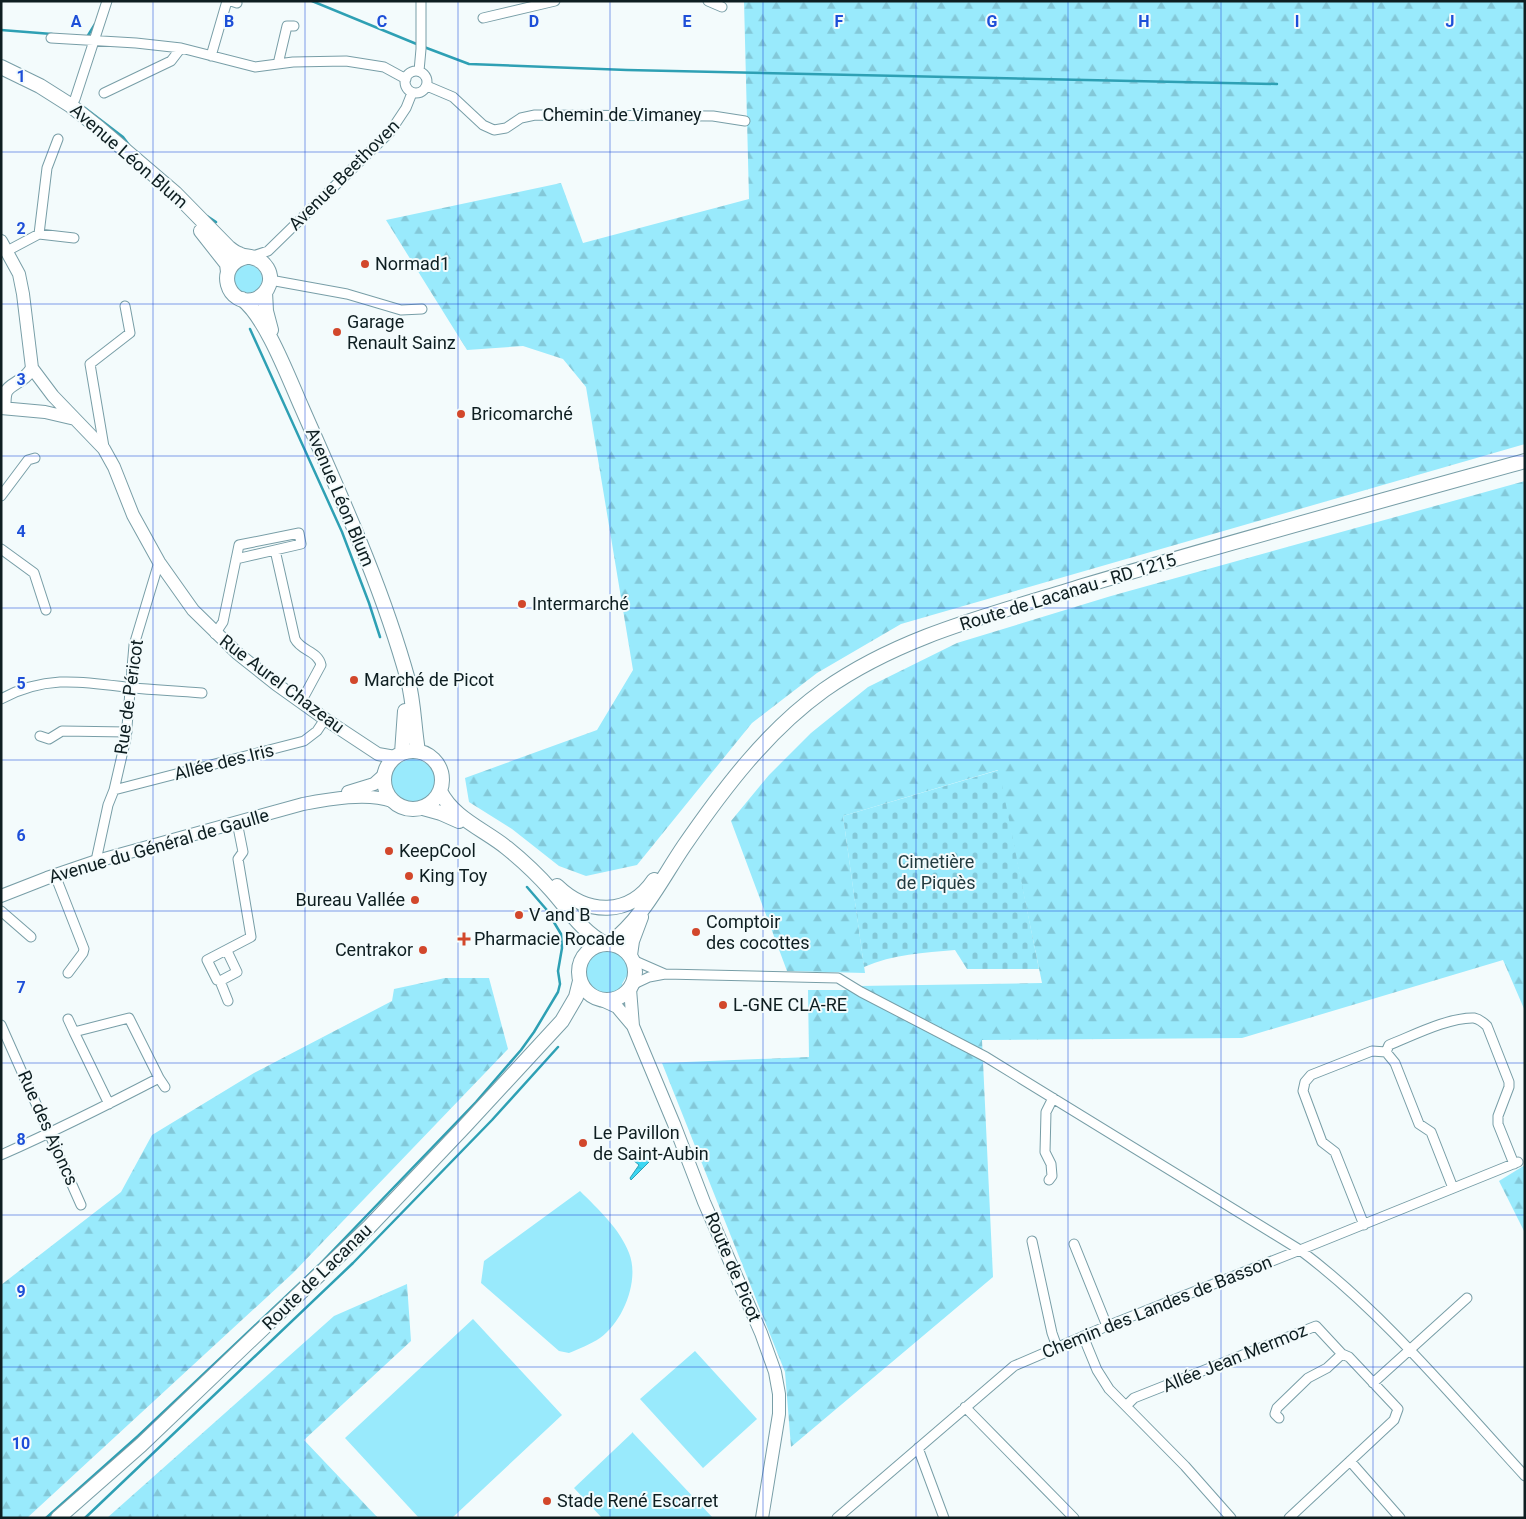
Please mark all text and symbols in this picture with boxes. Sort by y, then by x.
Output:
text: A [71,12,82,31]
text: B [224,12,234,31]
text: C [377,12,387,31]
text: D [529,12,539,31]
text: E [683,12,692,31]
text: F [835,12,844,31]
text: G [987,12,998,31]
text: H [1138,12,1150,31]
text: I [1295,12,1299,31]
text: J [1446,12,1454,31]
text: 1 [16,67,26,86]
street label: Avenue Léon Blum [66,99,192,212]
street label: Chemin de Vimaney [542,104,702,125]
street label: Avenue Beethoven [284,115,403,234]
text: 2 [16,219,26,238]
place label: Normad1 [375,253,450,274]
marker: Normad1 [359,258,371,270]
place label: Garage Renault Sainz [347,311,456,353]
marker: Garage Renault Sainz [331,326,343,338]
text: 3 [16,370,26,389]
place label: Bricomarché [471,403,573,424]
marker: Bricomarché [455,408,467,420]
street label: Avenue Léon Blum [302,424,379,569]
text: 4 [16,522,26,541]
street label: Route de Lacanau - RD 1215 [957,549,1179,635]
place label: Intermarché [532,593,629,614]
marker: Intermarché [516,598,528,610]
street label: Rue Aurel Chazeau [216,630,349,737]
street label: Rue de Péricot [110,638,147,756]
place label: Marché de Picot [364,669,494,690]
text: 5 [16,674,26,693]
marker: Marché de Picot [348,674,360,686]
street label: Allée des Iris [172,739,276,784]
street label: Avenue du Général de Gaulle [46,804,271,887]
text: 6 [16,826,26,845]
place label: KeepCool [399,840,476,861]
marker: KeepCool [383,845,395,857]
park label: Cimetière de Piquès [897,851,975,893]
place label: King Toy [419,865,488,886]
marker: King Toy [403,870,415,882]
place label: Bureau Vallée [296,889,405,910]
marker: Bureau Vallée [409,894,421,906]
place label: V and B [529,904,591,925]
marker: V and B [513,909,525,921]
place label: Comptoir des cocottes [706,911,809,953]
marker: Comptoir des cocottes [690,926,702,938]
place label: Pharmacie Rocade [474,928,625,949]
marker: Pharmacie Rocade [458,933,470,945]
place label: Centrakor [335,939,413,960]
marker: Centrakor [417,944,429,956]
text: 7 [16,978,26,997]
place label: L-GNE CLA-RE [733,994,847,1015]
marker: L-GNE CLA-RE [717,999,729,1011]
street label: Rue des Ajoncs [14,1067,83,1188]
place label: Le Pavillon de Saint-Aubin [593,1122,709,1164]
text: 8 [16,1130,26,1149]
marker: Le Pavillon de Saint-Aubin [577,1137,589,1149]
street label: Route de Picot [701,1209,766,1325]
street label: Route de Lacanau [258,1219,376,1334]
street label: Chemin des Landes de Basson [1039,1251,1275,1362]
text: 9 [16,1282,26,1301]
street label: Allée Jean Mermoz [1160,1319,1310,1396]
text: 10 [12,1434,30,1453]
place label: Stade René Escarret [557,1490,718,1511]
marker: Stade René Escarret [541,1495,553,1507]

